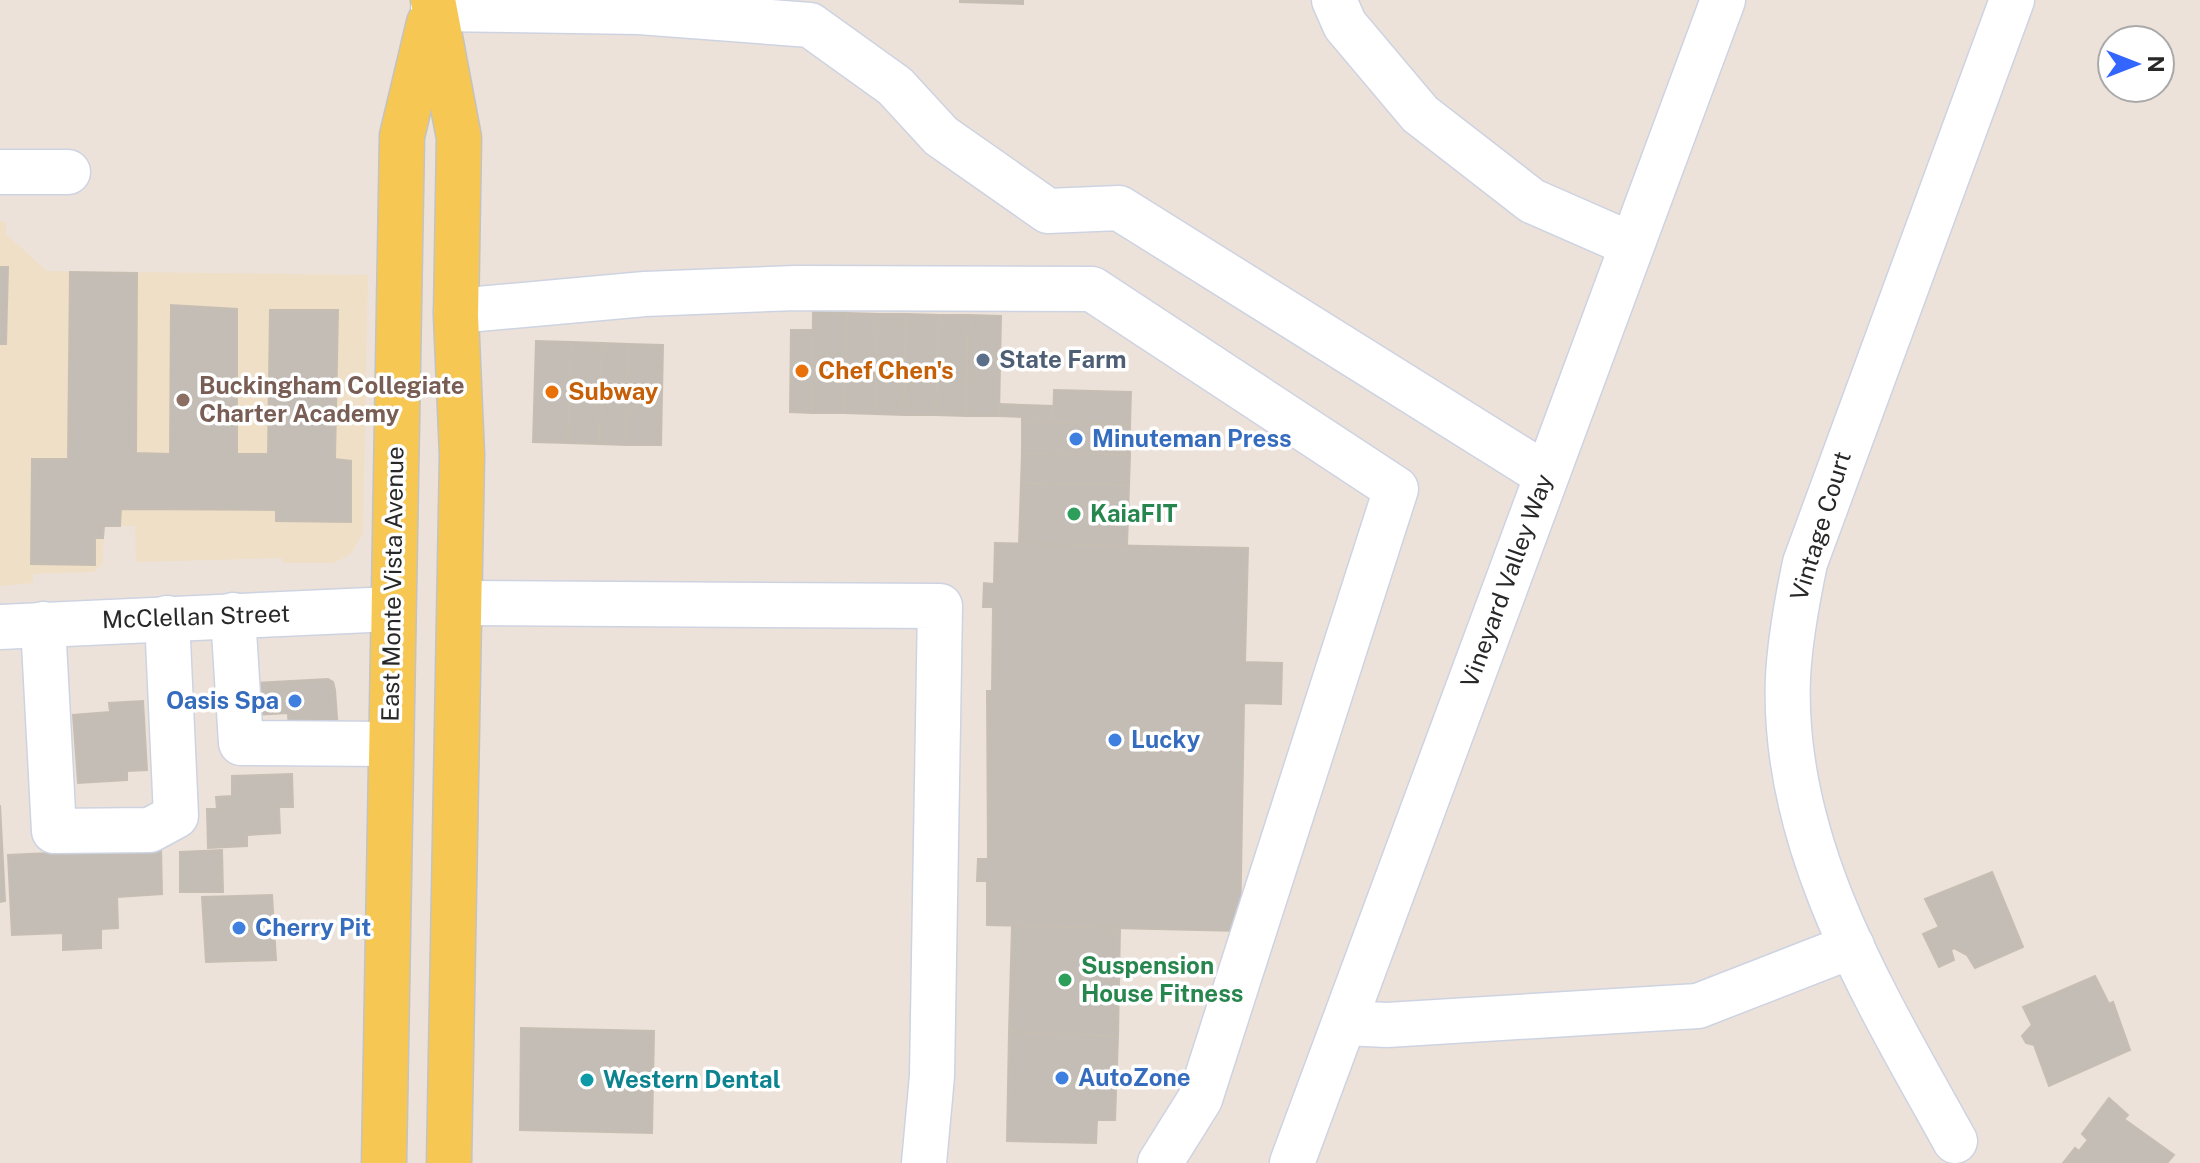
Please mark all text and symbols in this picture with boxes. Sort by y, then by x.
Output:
north arrow [2096,24,2176,104]
text: N [2143,55,2169,73]
place label: State Farm [999,345,1127,373]
marker: State Farm [974,351,992,369]
place label: Chef Chen's [818,356,954,384]
marker: Chef Chen's [793,362,811,380]
place label: Buckingham Collegiate Charter Academy [199,371,465,427]
place label: Subway [568,377,659,405]
marker: Subway [543,383,561,401]
marker: Buckingham Collegiate Charter Academy [174,391,192,409]
place label: Minuteman Press [1092,424,1292,452]
marker: Minuteman Press [1067,430,1085,448]
street label: East Monte Vista Avenue [376,446,408,722]
street label: Vintage Court [1784,448,1856,604]
street label: Vineyard Valley Way [1454,470,1558,691]
place label: KaiaFIT [1090,499,1178,527]
marker: KaiaFIT [1065,505,1083,523]
street label: McClellan Street [102,599,290,633]
place label: Oasis Spa [166,686,279,714]
marker: Oasis Spa [286,692,304,710]
place label: Lucky [1131,725,1201,753]
marker: Lucky [1106,731,1124,749]
place label: Cherry Pit [255,913,371,941]
marker: Cherry Pit [230,919,248,937]
place label: Suspension House Fitness [1081,951,1243,1007]
marker: Suspension House Fitness [1056,971,1074,989]
place label: AutoZone [1078,1063,1191,1091]
place label: Western Dental [603,1065,781,1093]
marker: AutoZone [1053,1069,1071,1087]
marker: Western Dental [578,1071,596,1089]

